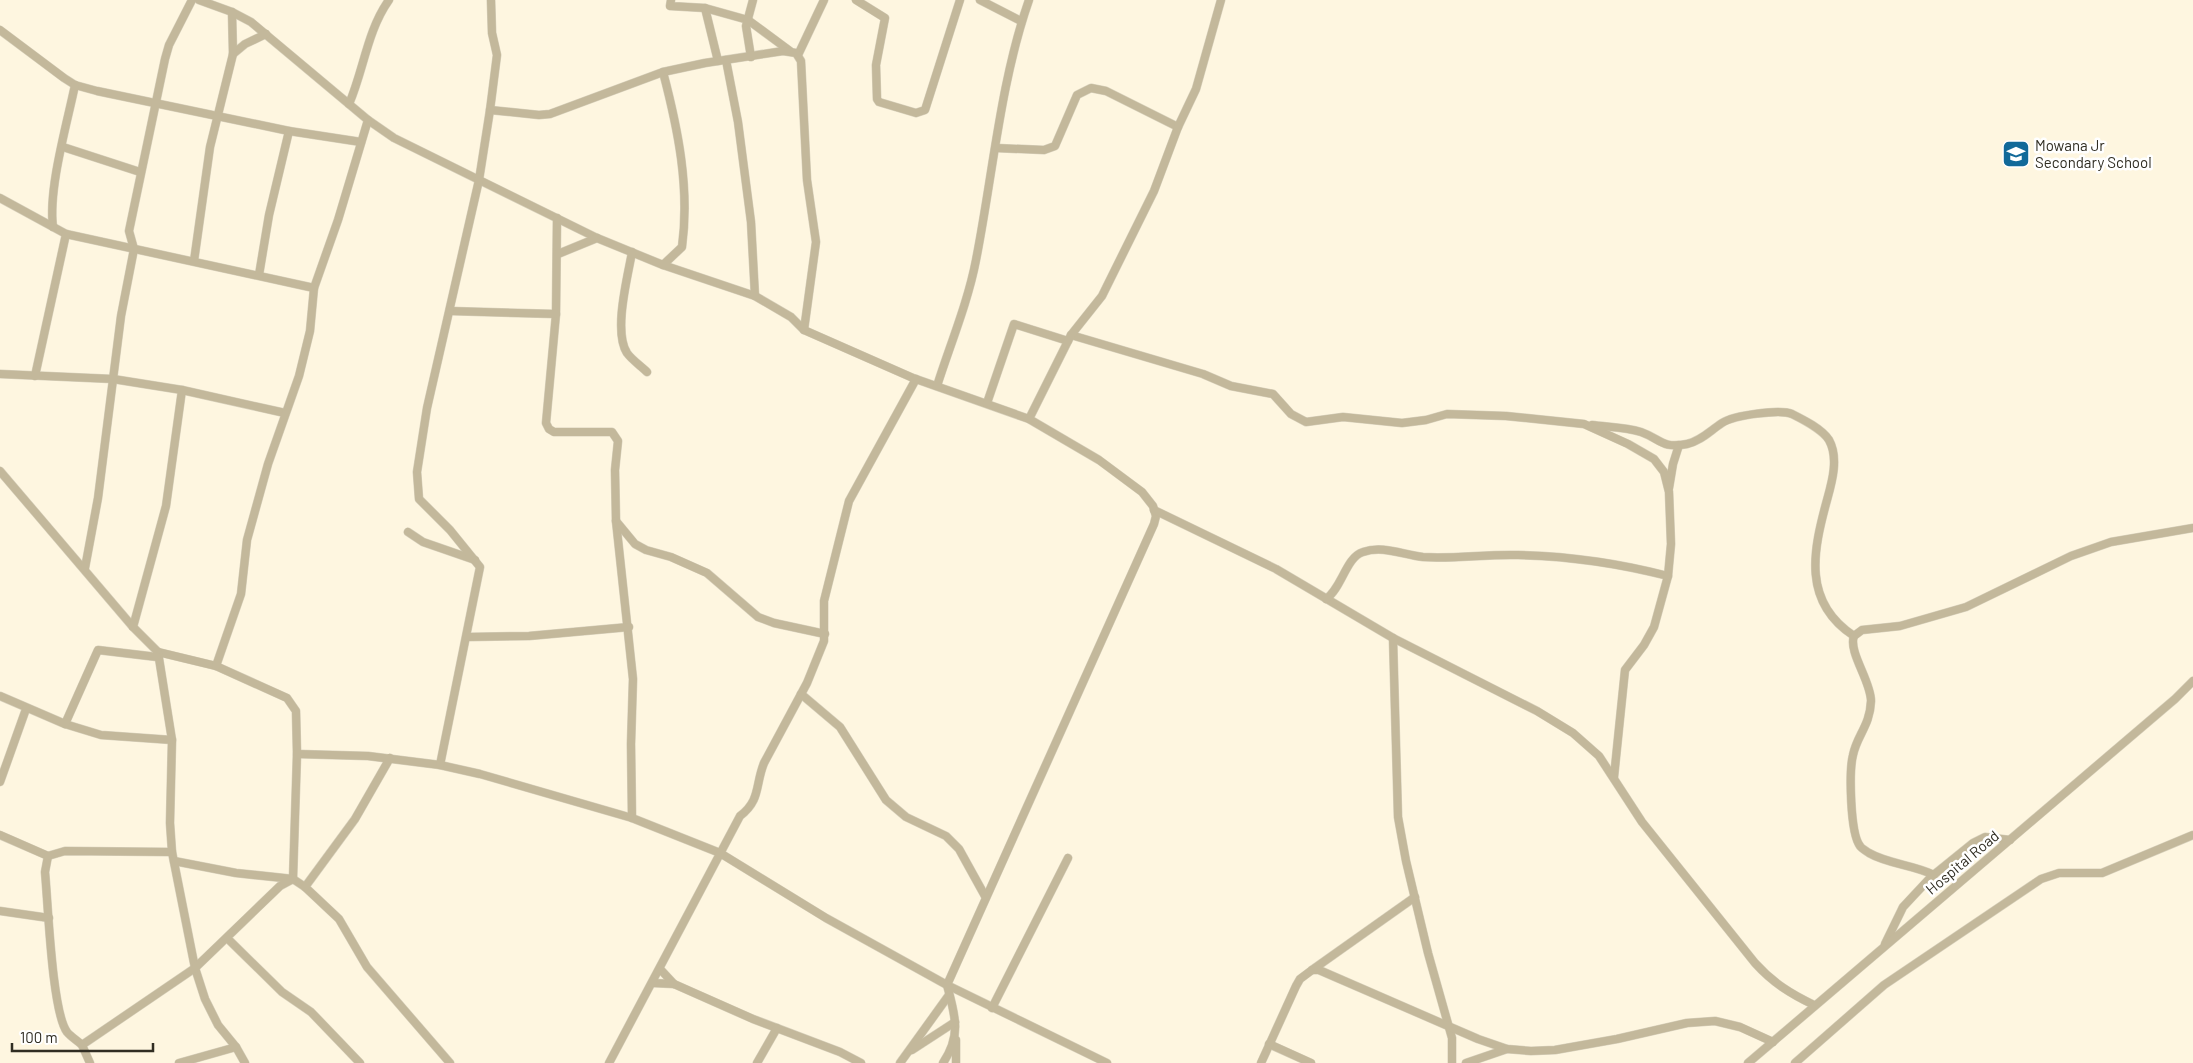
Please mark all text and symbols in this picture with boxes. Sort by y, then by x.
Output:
place label: Mowana Jr Secondary School [2035,136,2152,171]
school or university icon: Mowana Jr Secondary School [2001,139,2031,169]
street label: Hospital Road [1922,826,2002,898]
scale bar [12,1020,154,1052]
text: 100 m [20,1028,58,1046]

